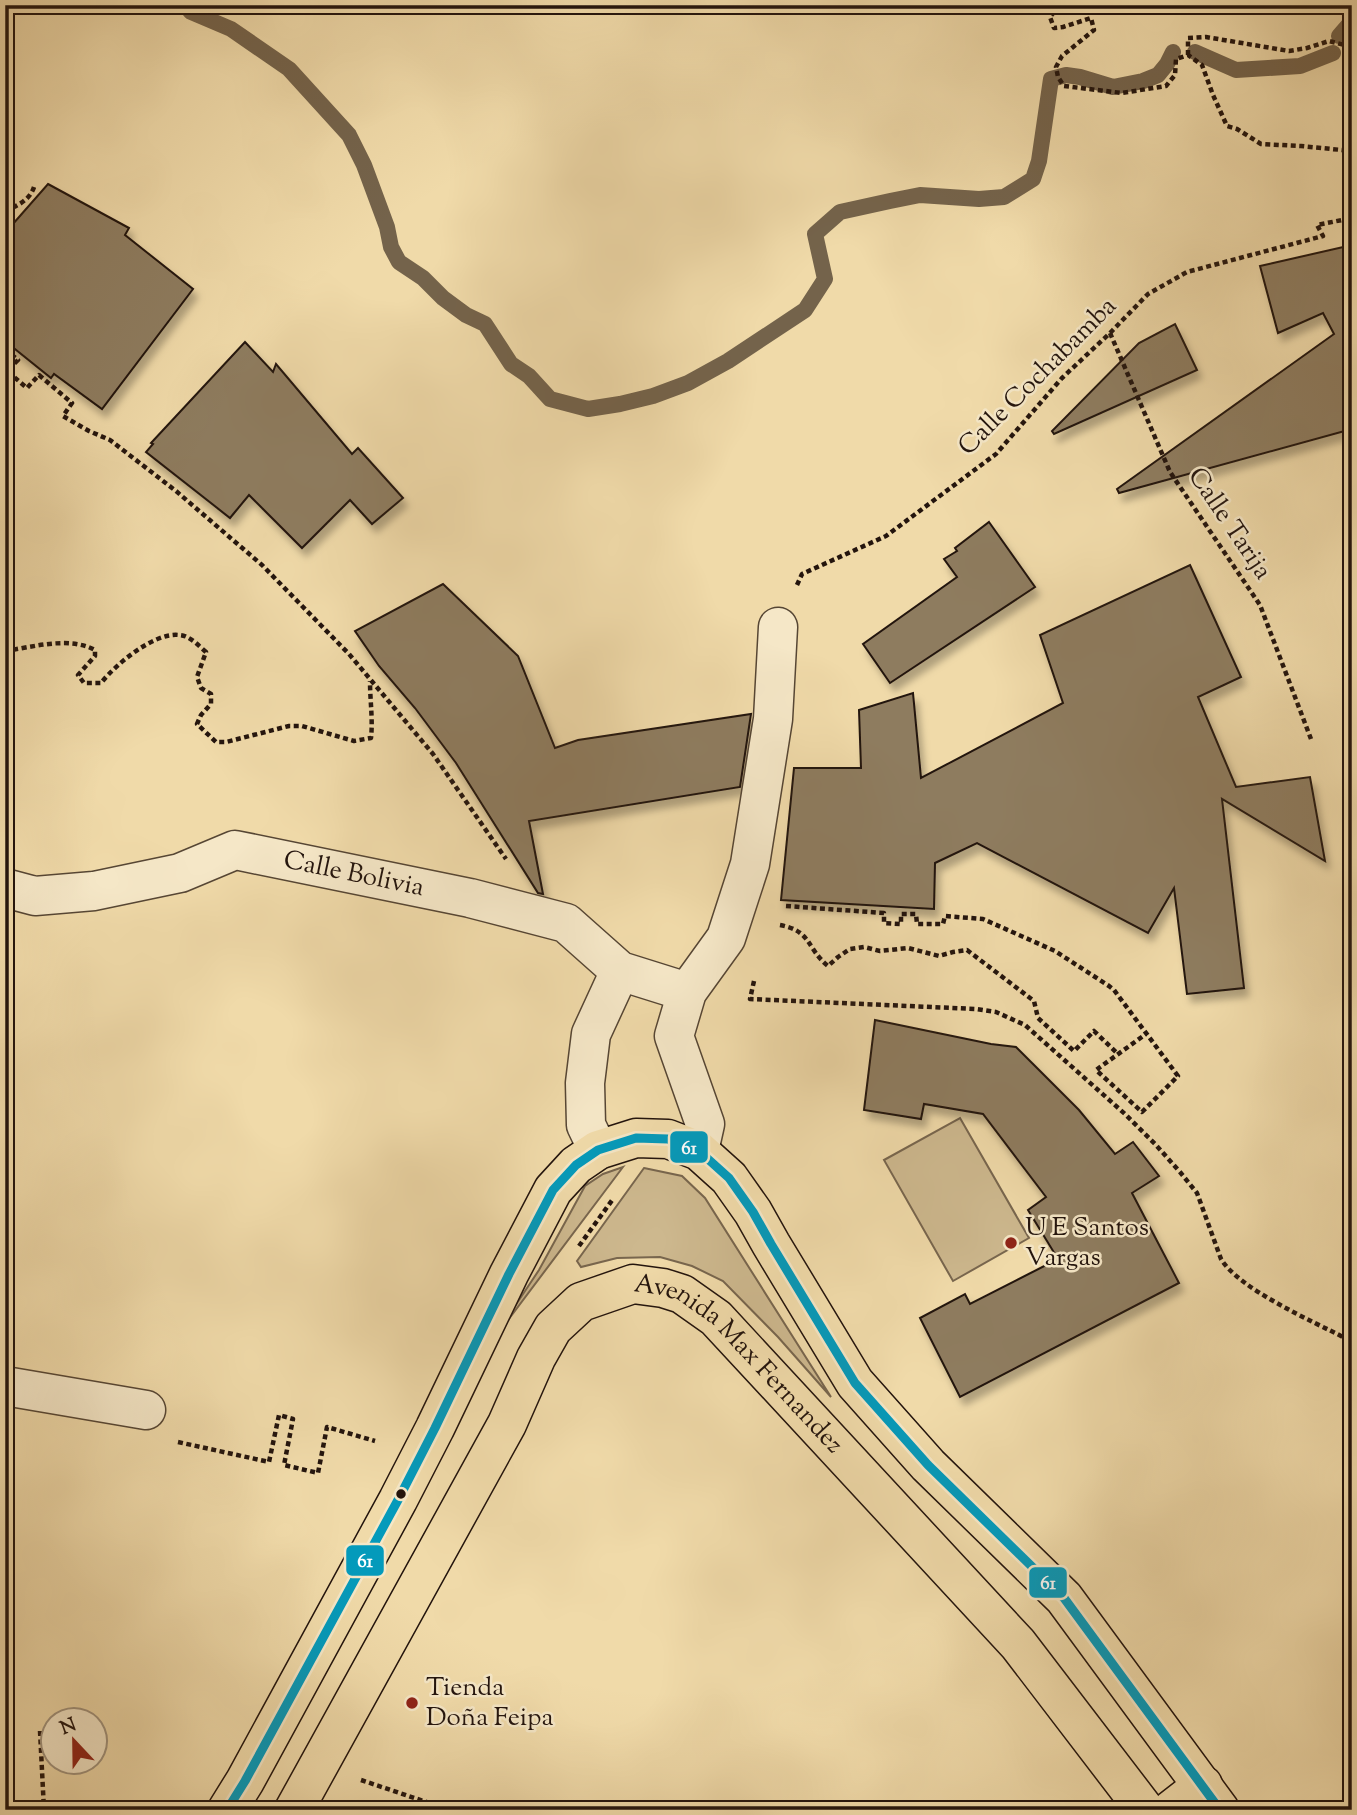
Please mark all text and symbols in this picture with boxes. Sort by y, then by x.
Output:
street label: Calle Cochabamba [950,289,1126,465]
street label: Calle Tarija [1178,460,1280,588]
street label: Calle Bolivia [280,842,427,907]
line badge: 61 [669,1130,709,1164]
text: 61 [681,1136,697,1163]
place label: U E Santos Vargas [1025,1210,1149,1277]
marker: U E Santos Vargas [1003,1235,1019,1251]
street label: Avenida Max Fernandez [632,1266,852,1462]
unlabelled marker [394,1487,408,1501]
line badge: 61 [345,1544,385,1577]
text: 61 [357,1549,373,1576]
line badge: 61 [1028,1566,1068,1599]
text: 61 [1040,1571,1056,1598]
place label: Tienda Doña Feipa [426,1670,554,1737]
marker: Tienda Doña Feipa [404,1695,420,1711]
north arrow [38,1706,108,1776]
text: N [56,1712,81,1743]

